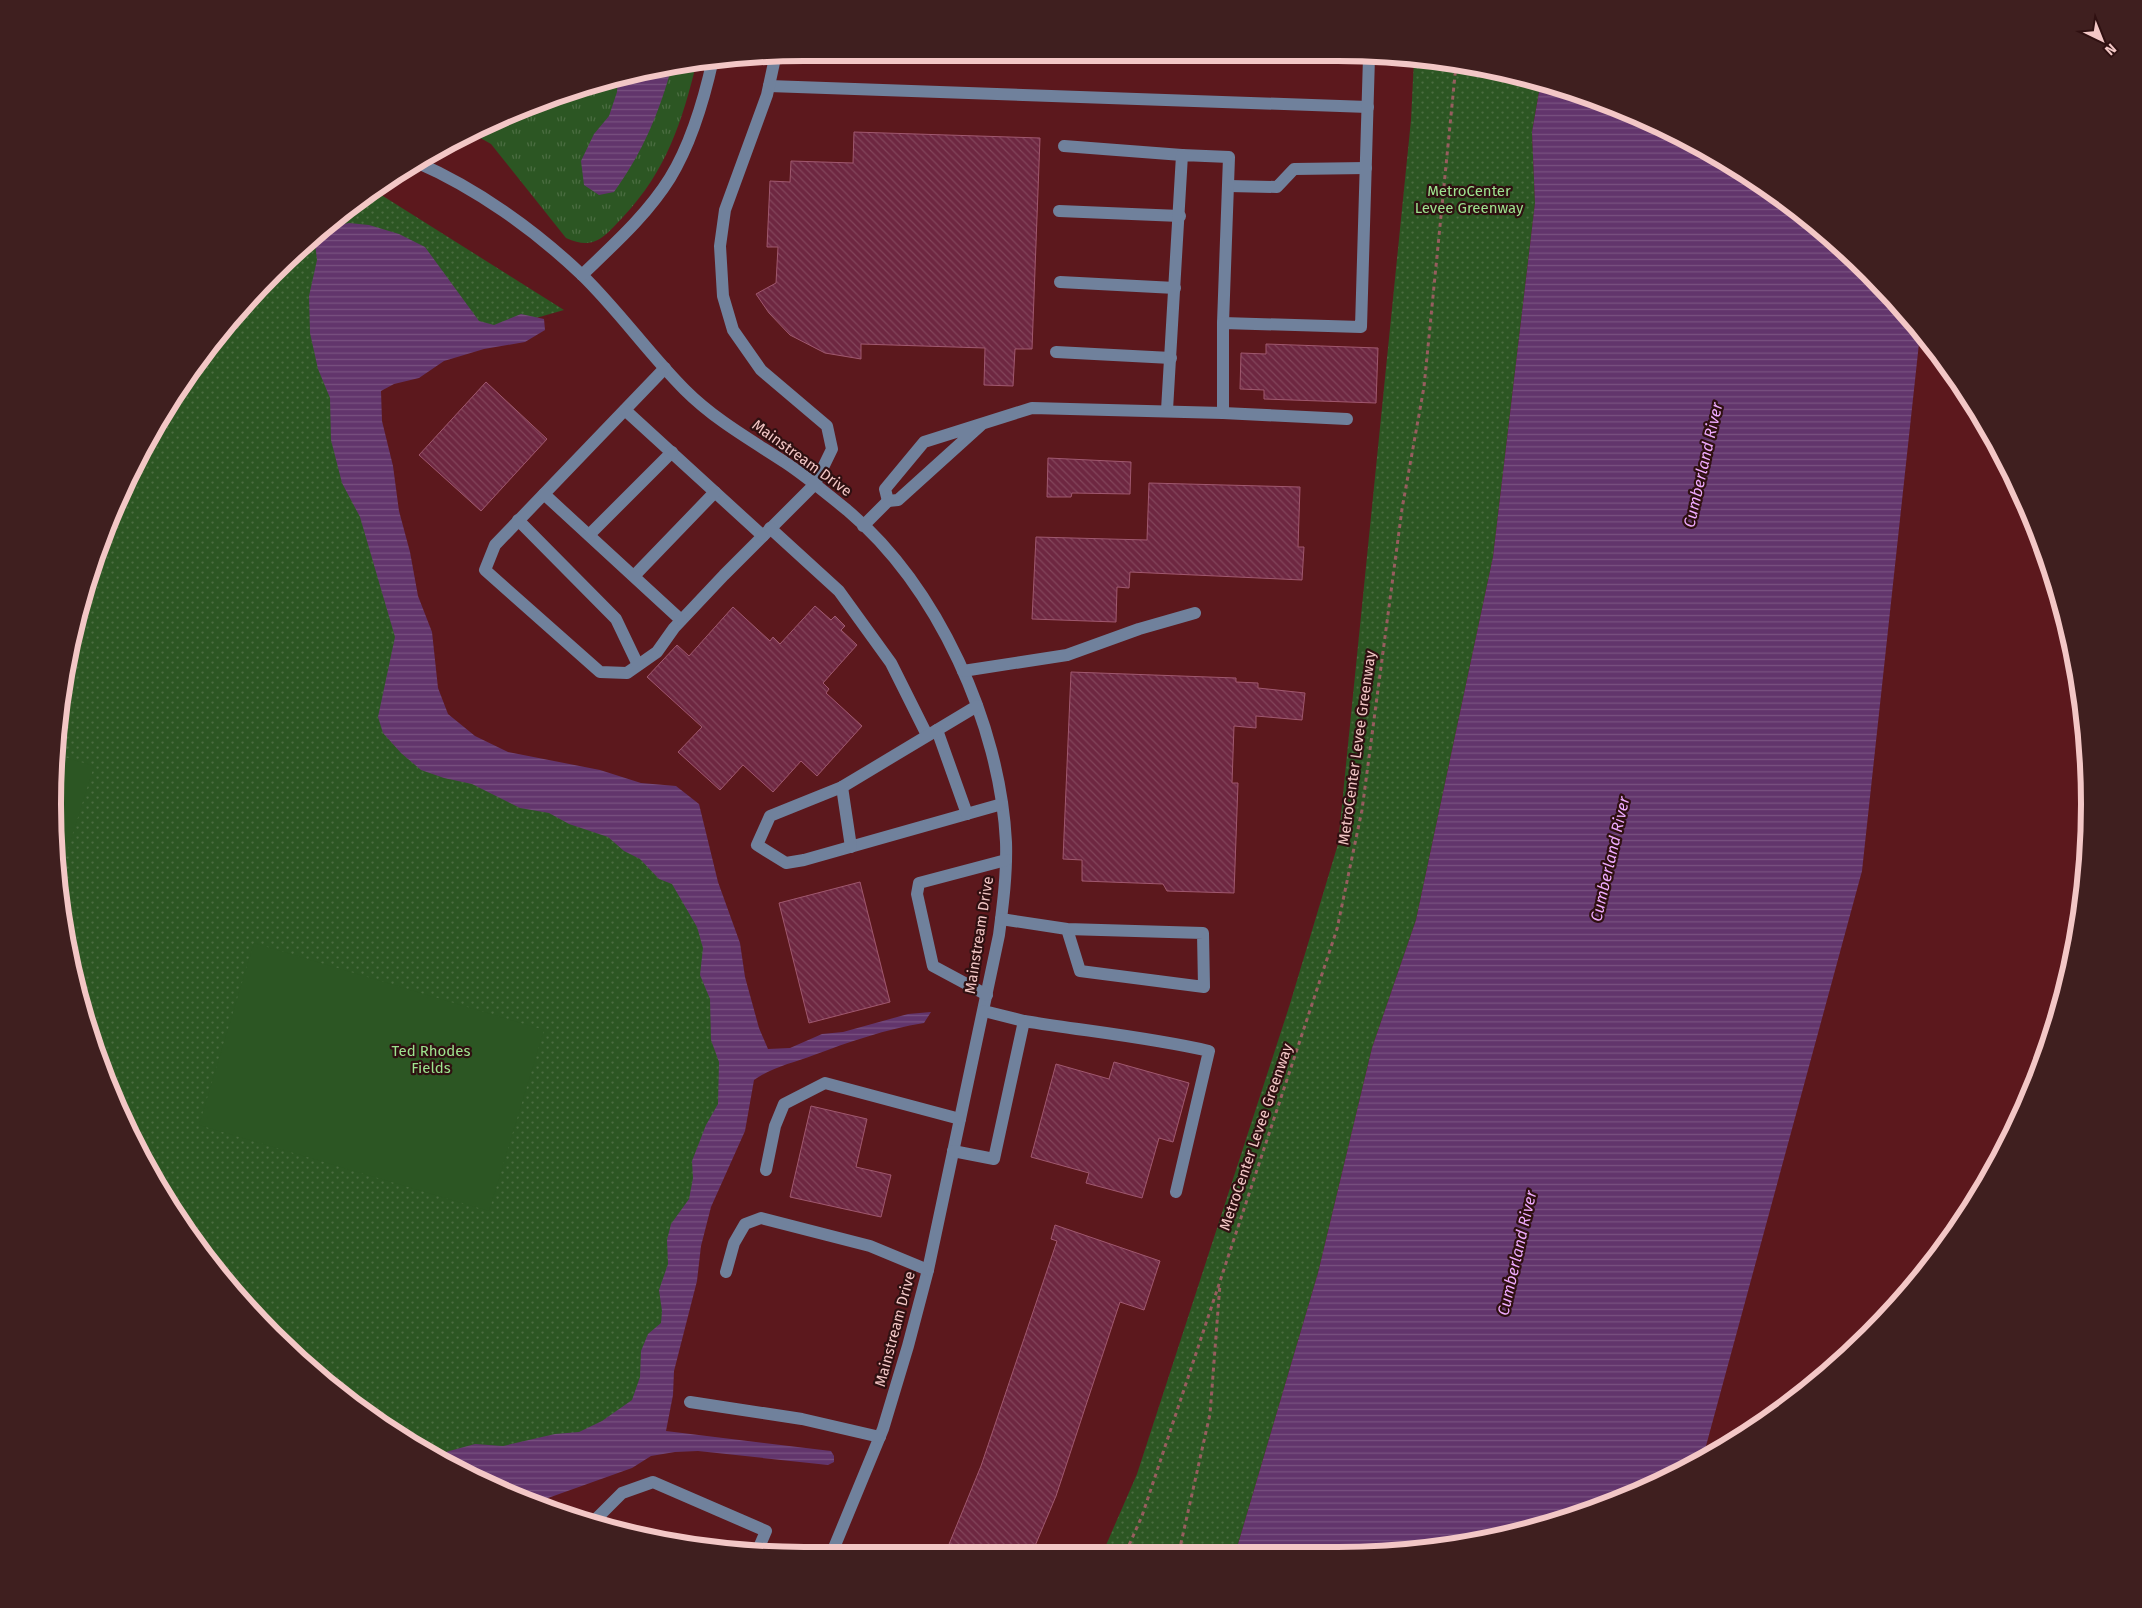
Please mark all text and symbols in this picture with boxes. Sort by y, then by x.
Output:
north arrow [2077,15,2127,65]
text: N [2101,40,2120,59]
park label: MetroCenter Levee Greenway [1415,182,1524,217]
water label: Cumberland River [1679,400,1727,529]
street label: Mainstream Drive [749,416,855,500]
street label: MetroCenter Levee Greenway [1334,649,1380,846]
water label: Cumberland River [1586,794,1634,923]
street label: Mainstream Drive [961,875,997,995]
street label: MetroCenter Levee Greenway [1216,1041,1297,1233]
park label: Ted Rhodes Fields [392,1042,470,1077]
water label: Cumberland River [1493,1188,1541,1317]
street label: Mainstream Drive [871,1269,919,1389]

